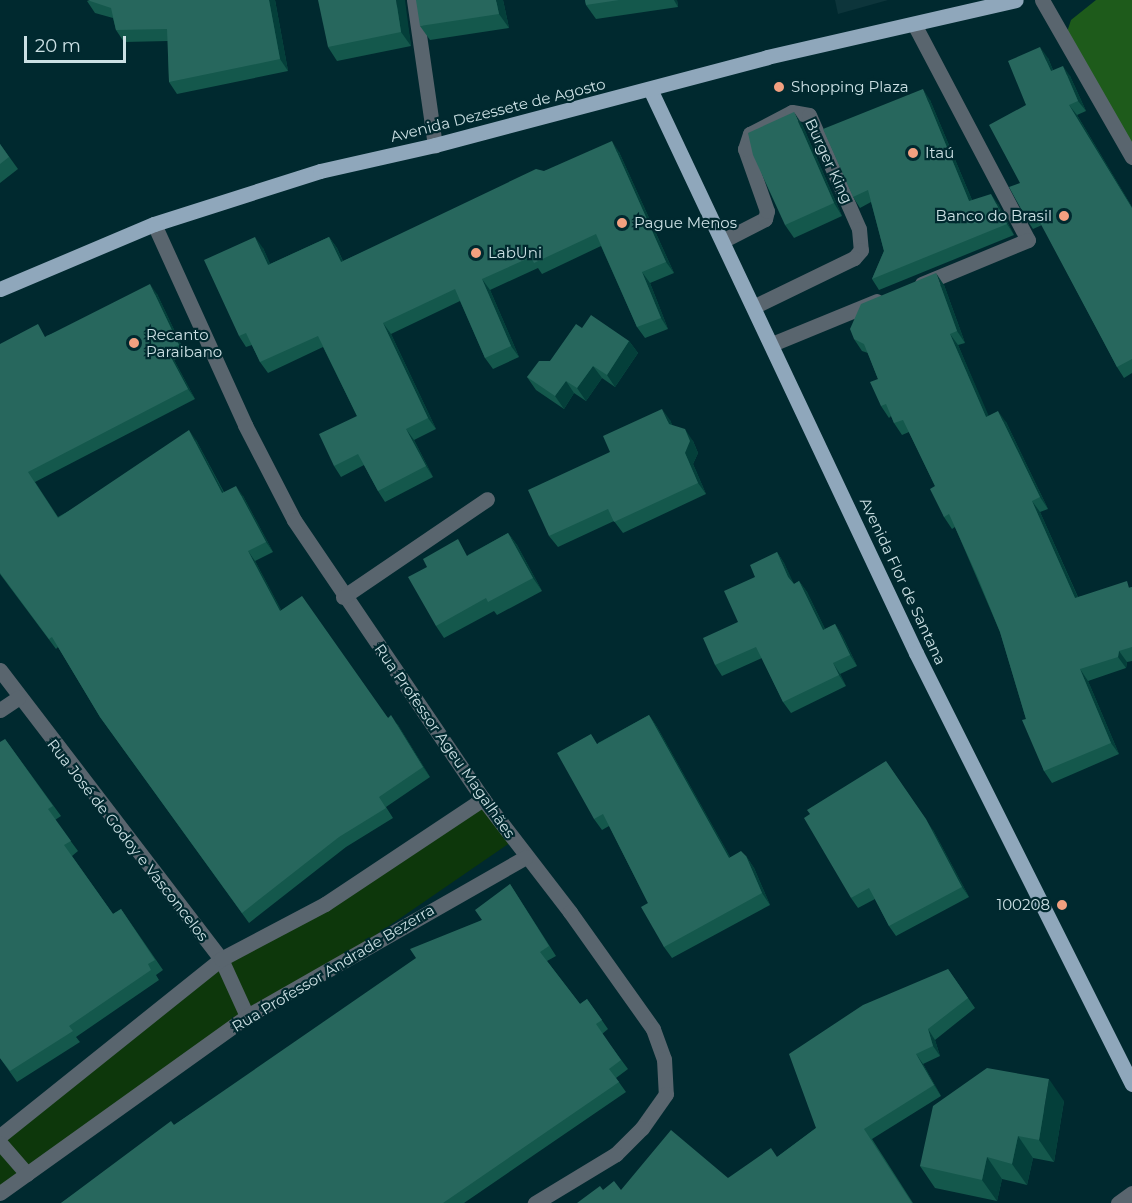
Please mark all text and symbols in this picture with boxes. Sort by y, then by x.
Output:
scale bar [27,24,129,62]
text: 20 m [35,35,81,57]
street label: Avenida Dezessete de Agosto [389,75,607,145]
place label: Shopping Plaza [791,78,909,96]
marker: Shopping Plaza [772,80,786,94]
street label: Burger King [801,116,857,206]
place label: Itaú [925,144,954,162]
marker: Itaú [906,146,920,160]
place label: Banco do Brasil [936,207,1052,225]
marker: Banco do Brasil [1057,209,1071,223]
place label: Pague Menos [634,214,737,232]
marker: Pague Menos [615,216,629,230]
place label: LabUni [488,244,542,262]
marker: LabUni [469,246,483,260]
place label: Recanto Paraibano [146,325,222,360]
marker: Recanto Paraibano [127,336,141,350]
street label: Avenida Flor de Santana [856,495,950,667]
street label: Rua Professor Ageu Magalhães [371,640,519,842]
street label: Rua José de Godoy e Vasconcelos [44,735,212,945]
place label: 100208 [997,896,1050,914]
marker: 100208 [1055,898,1069,912]
street label: Rua Professor Andrade Bezerra [229,900,437,1036]

